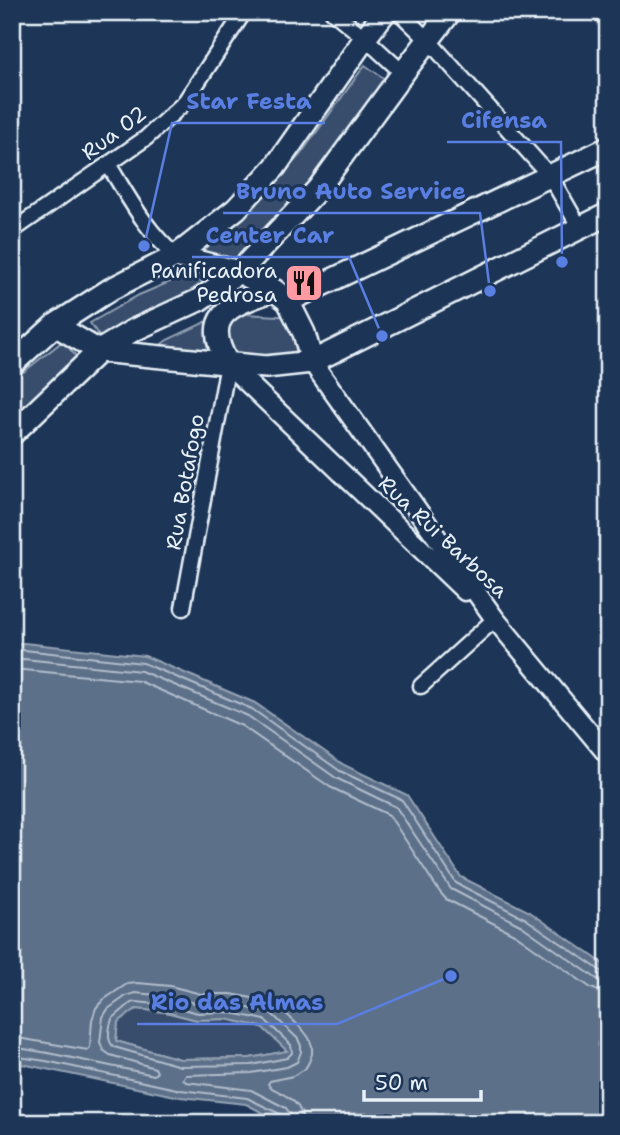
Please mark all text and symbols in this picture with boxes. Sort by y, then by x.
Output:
callout: Star Festa [172,79,325,123]
text: Star Festa [186,86,312,116]
callout: Cifensa [447,98,561,142]
street label: Rua 02 [76,99,152,167]
text: Cifensa [461,105,547,135]
callout: Bruno Auto Service [223,169,480,213]
text: Bruno Auto Service [236,176,466,206]
callout: Center Car [192,213,349,257]
text: Center Car [206,220,334,250]
place label: Panificadora Pedrosa [150,257,277,309]
restaurant icon: Panificadora Pedrosa [283,262,325,304]
street label: Rua Botafogo [159,412,211,552]
street label: Rua Rui Barbosa [372,470,514,604]
callout: Rio das Almas [137,980,337,1024]
text: Rio das Almas [151,987,323,1017]
scale bar [364,1058,482,1102]
text: 50 m [375,1069,428,1097]

